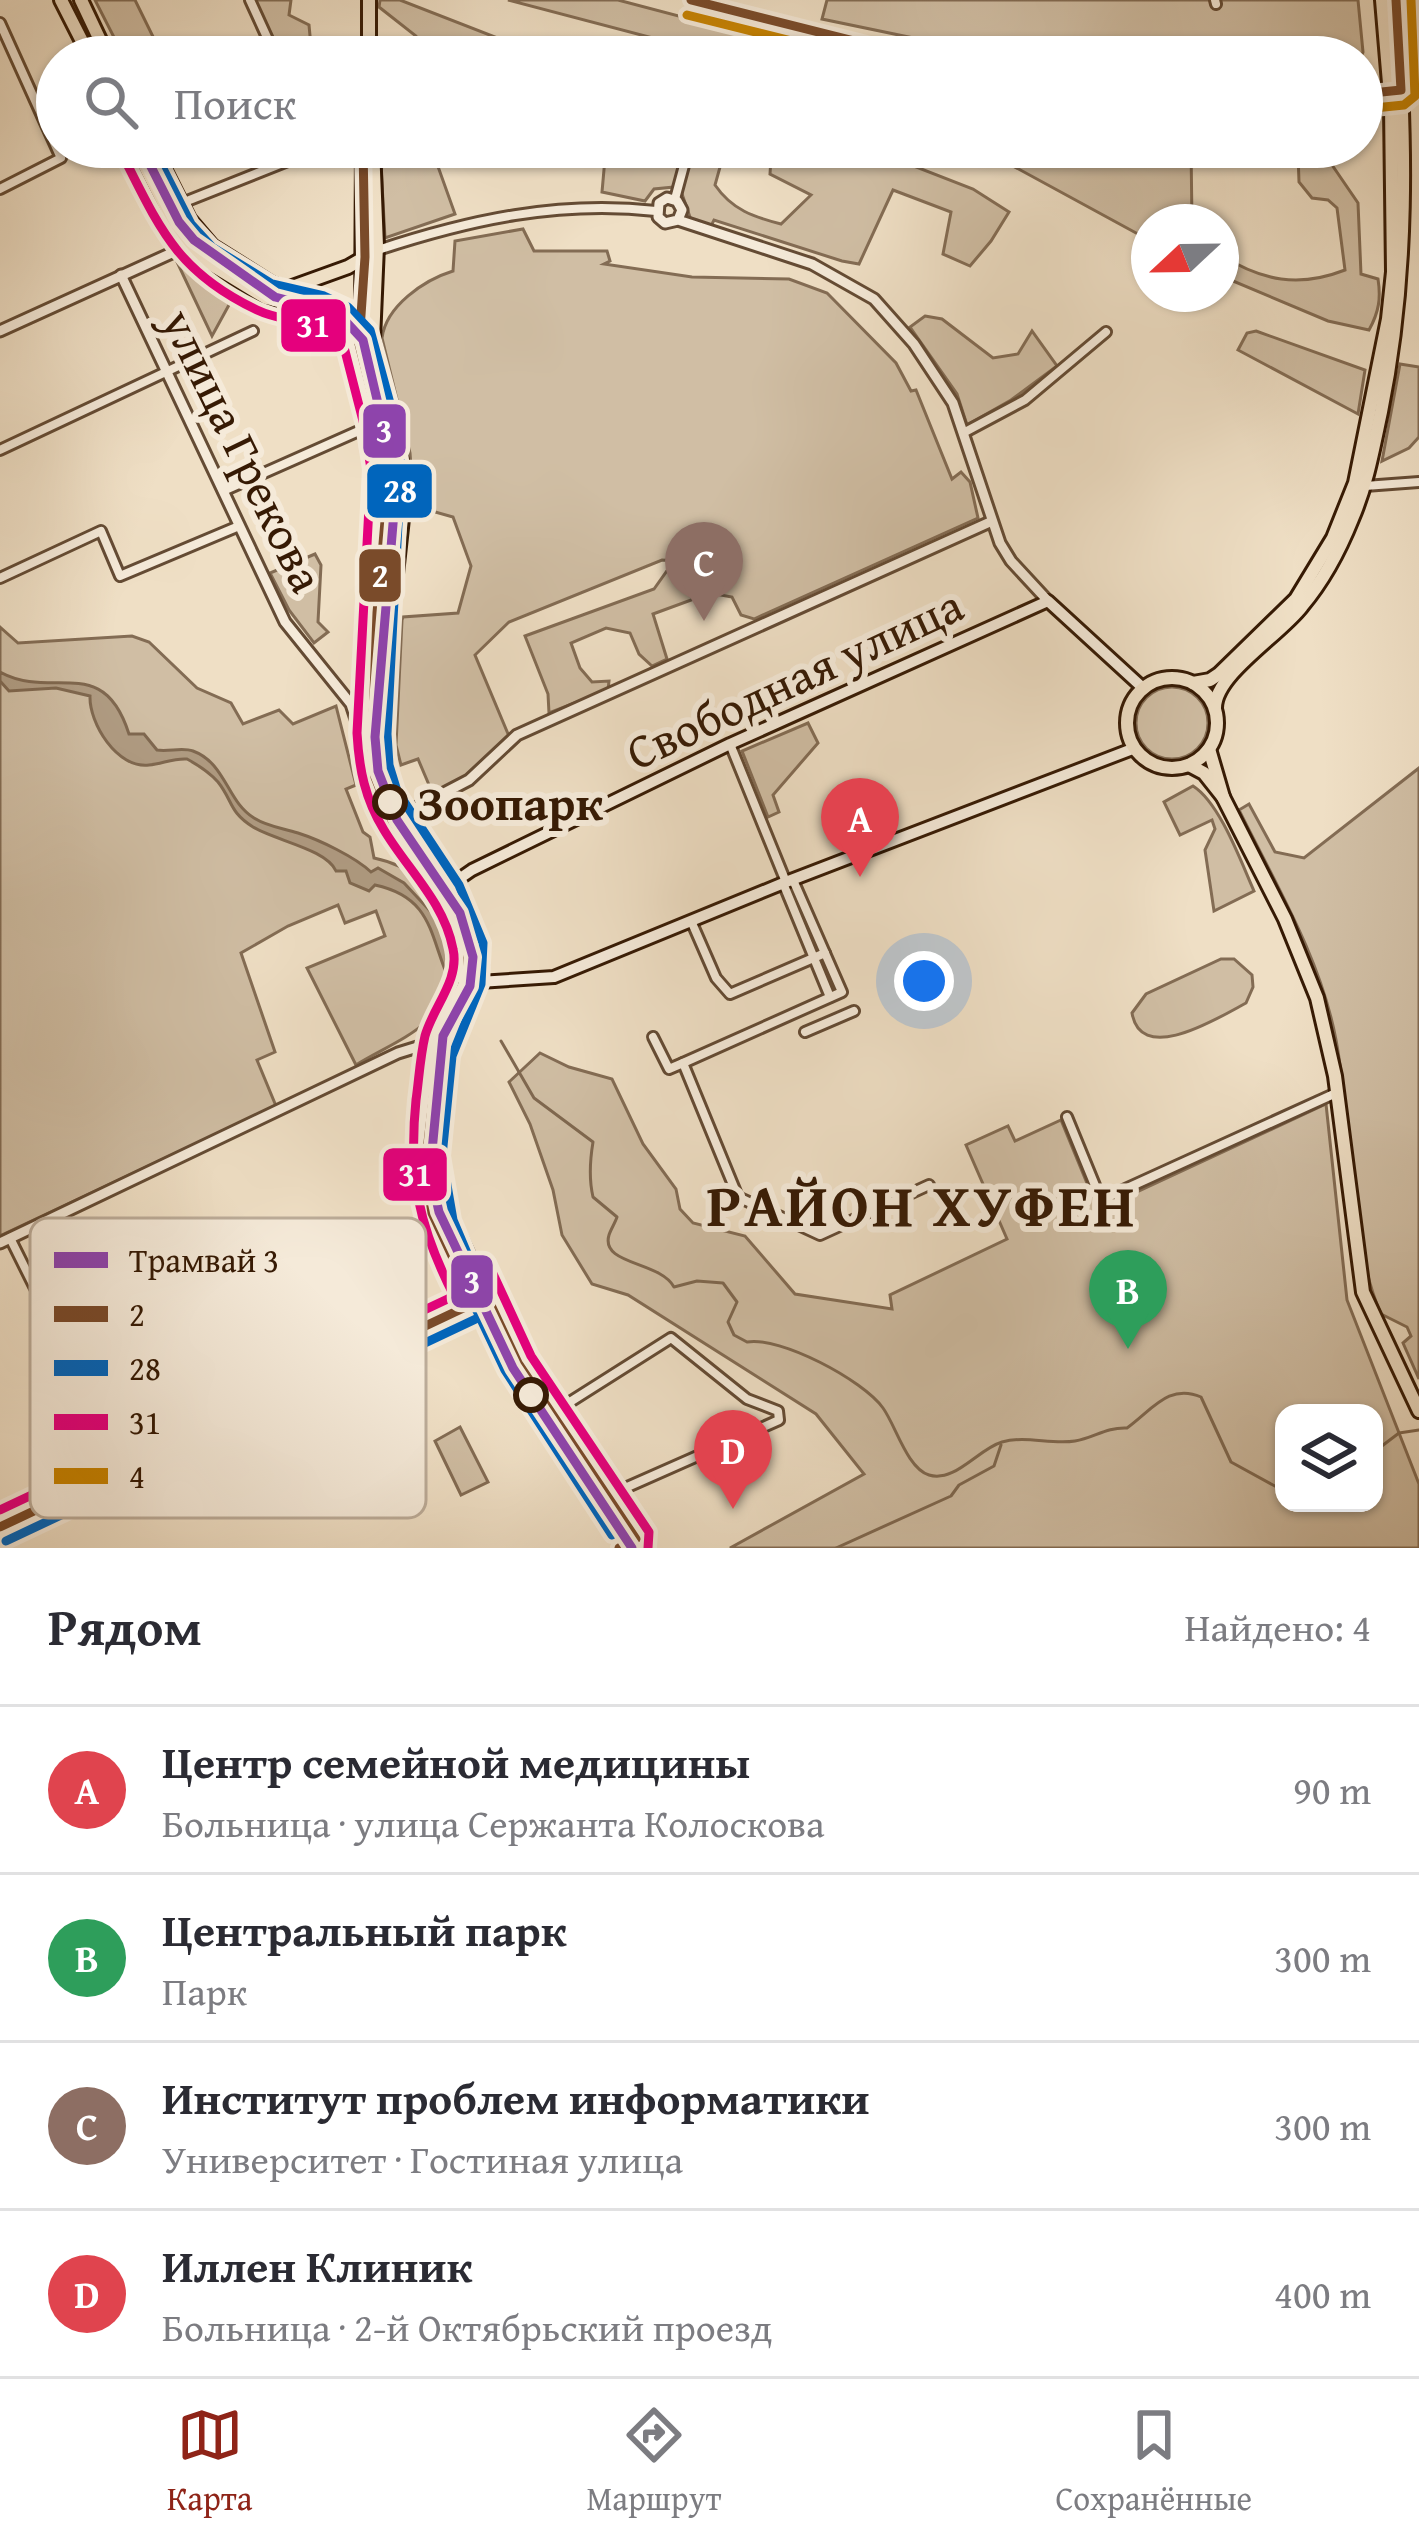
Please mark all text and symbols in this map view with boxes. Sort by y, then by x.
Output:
search box [36,36,1383,168]
icon: search [78,69,144,135]
text: Поиск [174,70,296,135]
north arrow [1131,204,1239,312]
street label: улица Грекова [144,295,343,604]
line badge: 31 [279,297,348,354]
text: 31 [296,301,330,349]
line badge: 3 [361,402,408,460]
text: 3 [375,406,393,454]
line badge: 28 [365,462,434,520]
text: 28 [383,466,417,514]
pin: C [665,522,743,621]
line badge: 2 [357,547,403,604]
text: 2 [371,551,389,599]
street label: Свободная улица [614,569,974,787]
place label: Зоопарк [417,767,603,838]
pin: A [821,778,899,877]
marker: Зоопарк [374,786,406,818]
your location [894,951,954,1011]
line badge: 31 [381,1146,449,1203]
text: 31 [398,1150,432,1198]
district label: РАЙОН ХУФЕН [706,1160,1138,1248]
legend [30,1218,426,1518]
text: Трамвай 3 [129,1236,279,1284]
pin: B [1089,1250,1167,1349]
line badge: 3 [449,1253,495,1310]
text: 3 [463,1257,481,1305]
text: 2 [129,1290,145,1338]
text: 28 [129,1344,161,1392]
unlabelled marker [515,1379,547,1411]
text: 31 [129,1398,161,1446]
map controls [1275,1404,1383,1512]
button: layers [1275,1404,1383,1512]
pin: D [694,1410,772,1509]
text: 4 [129,1452,145,1500]
text: Рядом [48,1589,202,1664]
text: Найдено: 4 [1184,1598,1371,1655]
text: Центр семейной медицины [162,1729,750,1794]
text: A [75,1761,99,1818]
text: 90 m [1293,1761,1371,1818]
text: Больница · улица Сержанта Колоскова [162,1794,825,1851]
text: Центральный парк [162,1897,567,1962]
text: B [75,1929,99,1986]
text: 300 m [1274,1929,1371,1986]
text: Парк [162,1962,247,2019]
text: Институт проблем информатики [162,2065,869,2130]
text: C [76,2097,98,2154]
text: 300 m [1274,2097,1371,2154]
text: Университет · Гостиная улица [162,2130,683,2187]
text: Иллен Клиник [162,2233,472,2298]
text: D [74,2265,100,2322]
text: 400 m [1274,2265,1371,2322]
text: Больница · 2-й Октябрьский проезд [162,2298,772,2355]
tab: Карта [167,2402,252,2522]
tab: Маршрут [586,2402,721,2522]
tab: Сохранённые [1055,2402,1252,2522]

